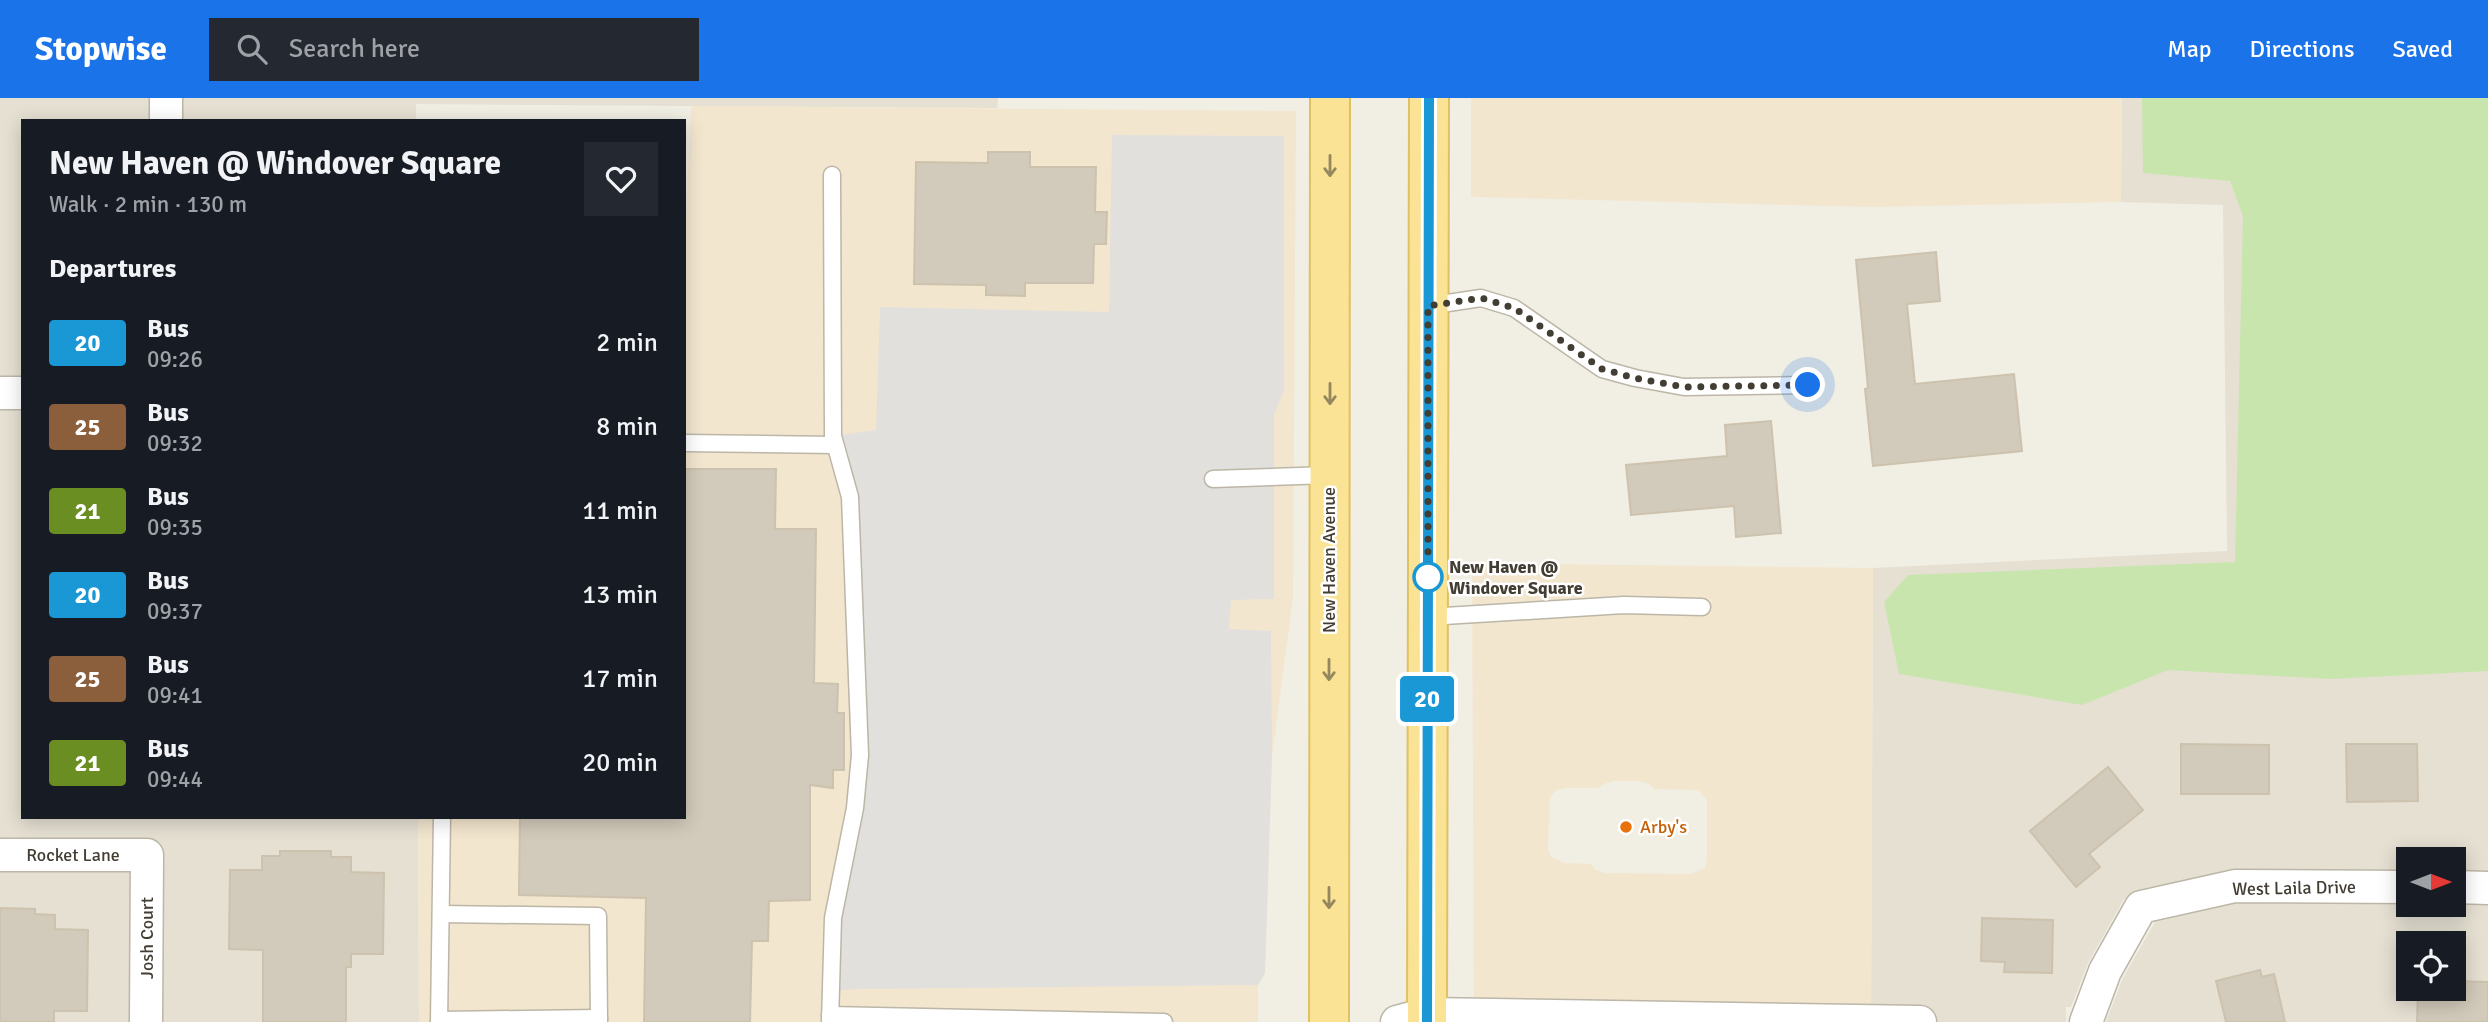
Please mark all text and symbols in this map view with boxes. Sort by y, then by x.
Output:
search box [209,18,699,81]
text: Stopwise [35,29,167,70]
icon: search [233,30,271,68]
text: Search here [289,33,420,65]
text: Map [2167,34,2212,64]
text: Directions [2250,34,2355,64]
text: Saved [2393,34,2453,64]
button: heart [584,142,658,216]
text: New Haven @ Windover Square [49,143,501,184]
one-way arrow [1323,154,1337,177]
text: Walk · 2 min · 130 m [49,190,247,219]
text: Departures [49,253,176,285]
text: Bus [147,313,189,345]
text: 2 min [596,327,658,359]
text: 20 [75,328,100,358]
text: 09:26 [147,345,203,374]
your location [1790,367,1825,402]
one-way arrow [1323,382,1336,405]
text: Bus [147,397,189,429]
text: 8 min [596,411,658,443]
text: 25 [75,412,100,442]
text: 09:32 [147,429,203,458]
text: Bus [147,481,189,513]
street label: New Haven Avenue [1318,487,1340,633]
text: 11 min [582,495,658,527]
text: 21 [75,496,100,526]
text: 09:35 [147,513,203,542]
place label: New Haven @ Windover Square [1449,556,1583,599]
marker: New Haven @ Windover Square [1413,562,1443,592]
text: Bus [147,565,189,597]
text: 13 min [582,579,658,611]
text: 20 [75,580,100,610]
text: 09:37 [147,597,203,626]
text: Bus [147,649,189,681]
one-way arrow [1322,658,1336,681]
text: 17 min [582,663,658,695]
text: 25 [75,664,100,694]
line badge: 20 [1396,676,1458,722]
text: 09:41 [147,681,203,710]
text: 20 [1414,684,1440,714]
text: Bus [147,733,189,765]
text: 20 min [582,747,658,779]
text: 21 [75,748,100,778]
text: 09:44 [147,765,203,794]
place label: Arby's [1640,816,1687,838]
marker: Arby's [1618,819,1634,835]
street label: Rocket Lane [26,844,120,866]
north arrow [2396,847,2466,917]
map controls [2396,847,2466,1001]
street label: West Laila Drive [2232,876,2356,900]
one-way arrow [1322,886,1336,909]
street label: Josh Court [136,897,158,979]
button: locate [2396,931,2466,1001]

